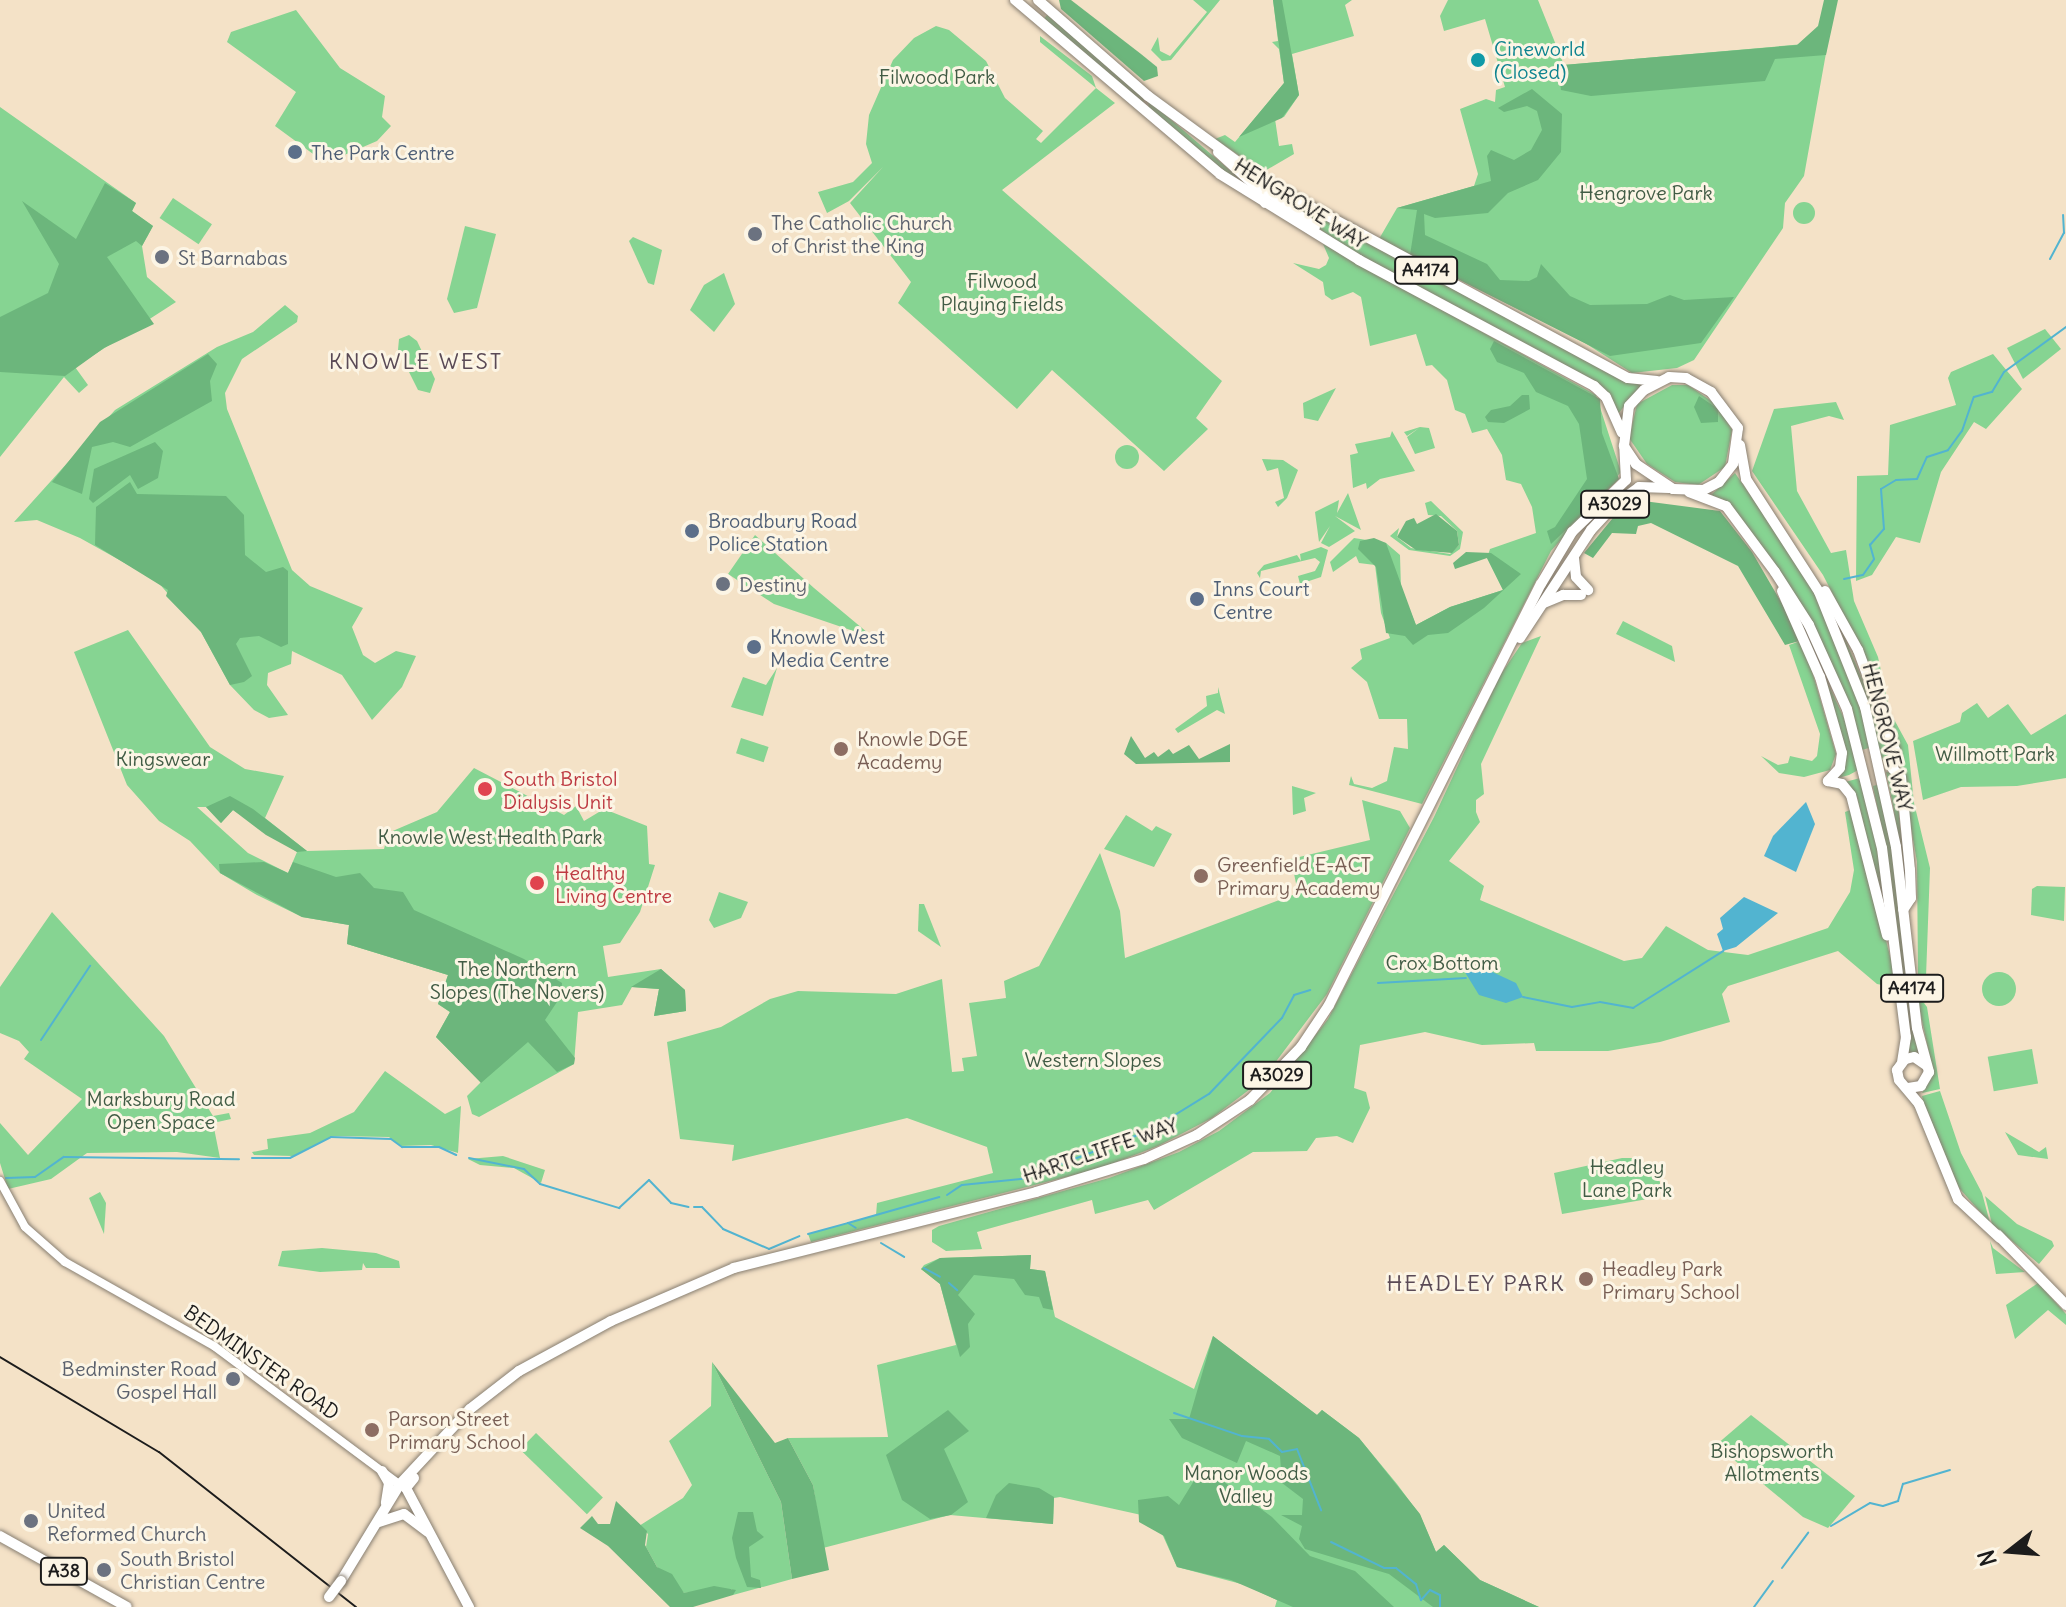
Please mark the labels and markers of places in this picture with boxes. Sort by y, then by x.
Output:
place label: Cineworld (Closed) [1494,36,1585,83]
marker: Cineworld (Closed) [1469,51,1487,69]
place label: The Park Centre [311,140,455,164]
marker: The Park Centre [286,143,304,161]
place label: The Catholic Church of Christ the King [771,210,952,257]
marker: The Catholic Church of Christ the King [746,225,764,243]
place label: St Barnabas [178,245,288,269]
marker: St Barnabas [153,248,171,266]
place label: Broadbury Road Police Station [708,508,857,555]
marker: Broadbury Road Police Station [683,522,701,540]
place label: Destiny [739,572,807,596]
marker: Destiny [714,575,732,593]
place label: Inns Court Centre [1213,576,1309,623]
marker: Inns Court Centre [1188,590,1206,608]
place label: Knowle West Media Centre [770,624,889,671]
marker: Knowle West Media Centre [745,638,763,656]
place label: Knowle DGE Academy [857,726,968,773]
marker: Knowle DGE Academy [832,740,850,758]
place label: South Bristol Dialysis Unit [503,766,617,813]
marker: South Bristol Dialysis Unit [474,778,496,800]
place label: Greenfield E-ACT Primary Academy [1217,852,1380,899]
place label: Healthy Living Centre [555,860,672,907]
marker: Greenfield E-ACT Primary Academy [1192,867,1210,885]
marker: Healthy Living Centre [526,872,548,894]
place label: Headley Park Primary School [1602,1256,1740,1303]
marker: Headley Park Primary School [1577,1270,1595,1288]
place label: Bedminster Road Gospel Hall [62,1356,217,1403]
marker: Bedminster Road Gospel Hall [224,1370,242,1388]
place label: Parson Street Primary School [388,1406,526,1453]
marker: Parson Street Primary School [363,1421,381,1439]
place label: United Reformed Church [47,1498,207,1545]
marker: United Reformed Church [22,1512,40,1530]
place label: South Bristol Christian Centre [120,1546,265,1593]
marker: South Bristol Christian Centre [95,1561,113,1579]

